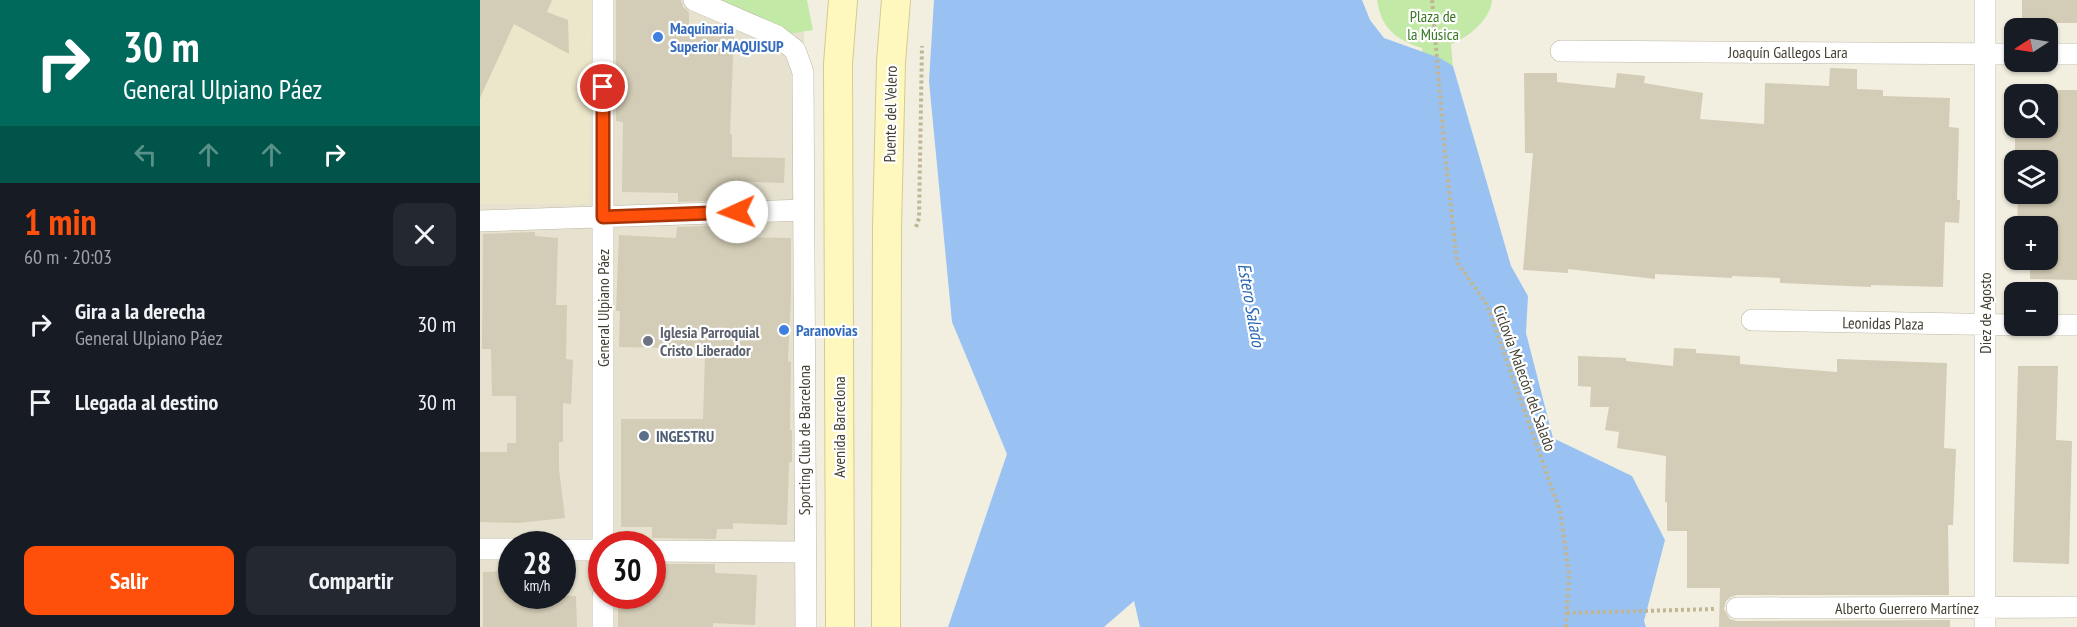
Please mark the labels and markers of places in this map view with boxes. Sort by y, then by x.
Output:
place label: Maquinaria Superior MAQUISUP [670,18,784,56]
marker: Maquinaria Superior MAQUISUP [651,30,665,44]
pin [577,61,628,112]
place label: Paranovias [796,320,858,340]
place label: Iglesia Parroquial Cristo Liberador [660,322,760,360]
marker: Paranovias [777,323,791,337]
marker: Iglesia Parroquial Cristo Liberador [641,334,655,348]
place label: INGESTRU [656,426,714,446]
marker: INGESTRU [637,429,651,443]

